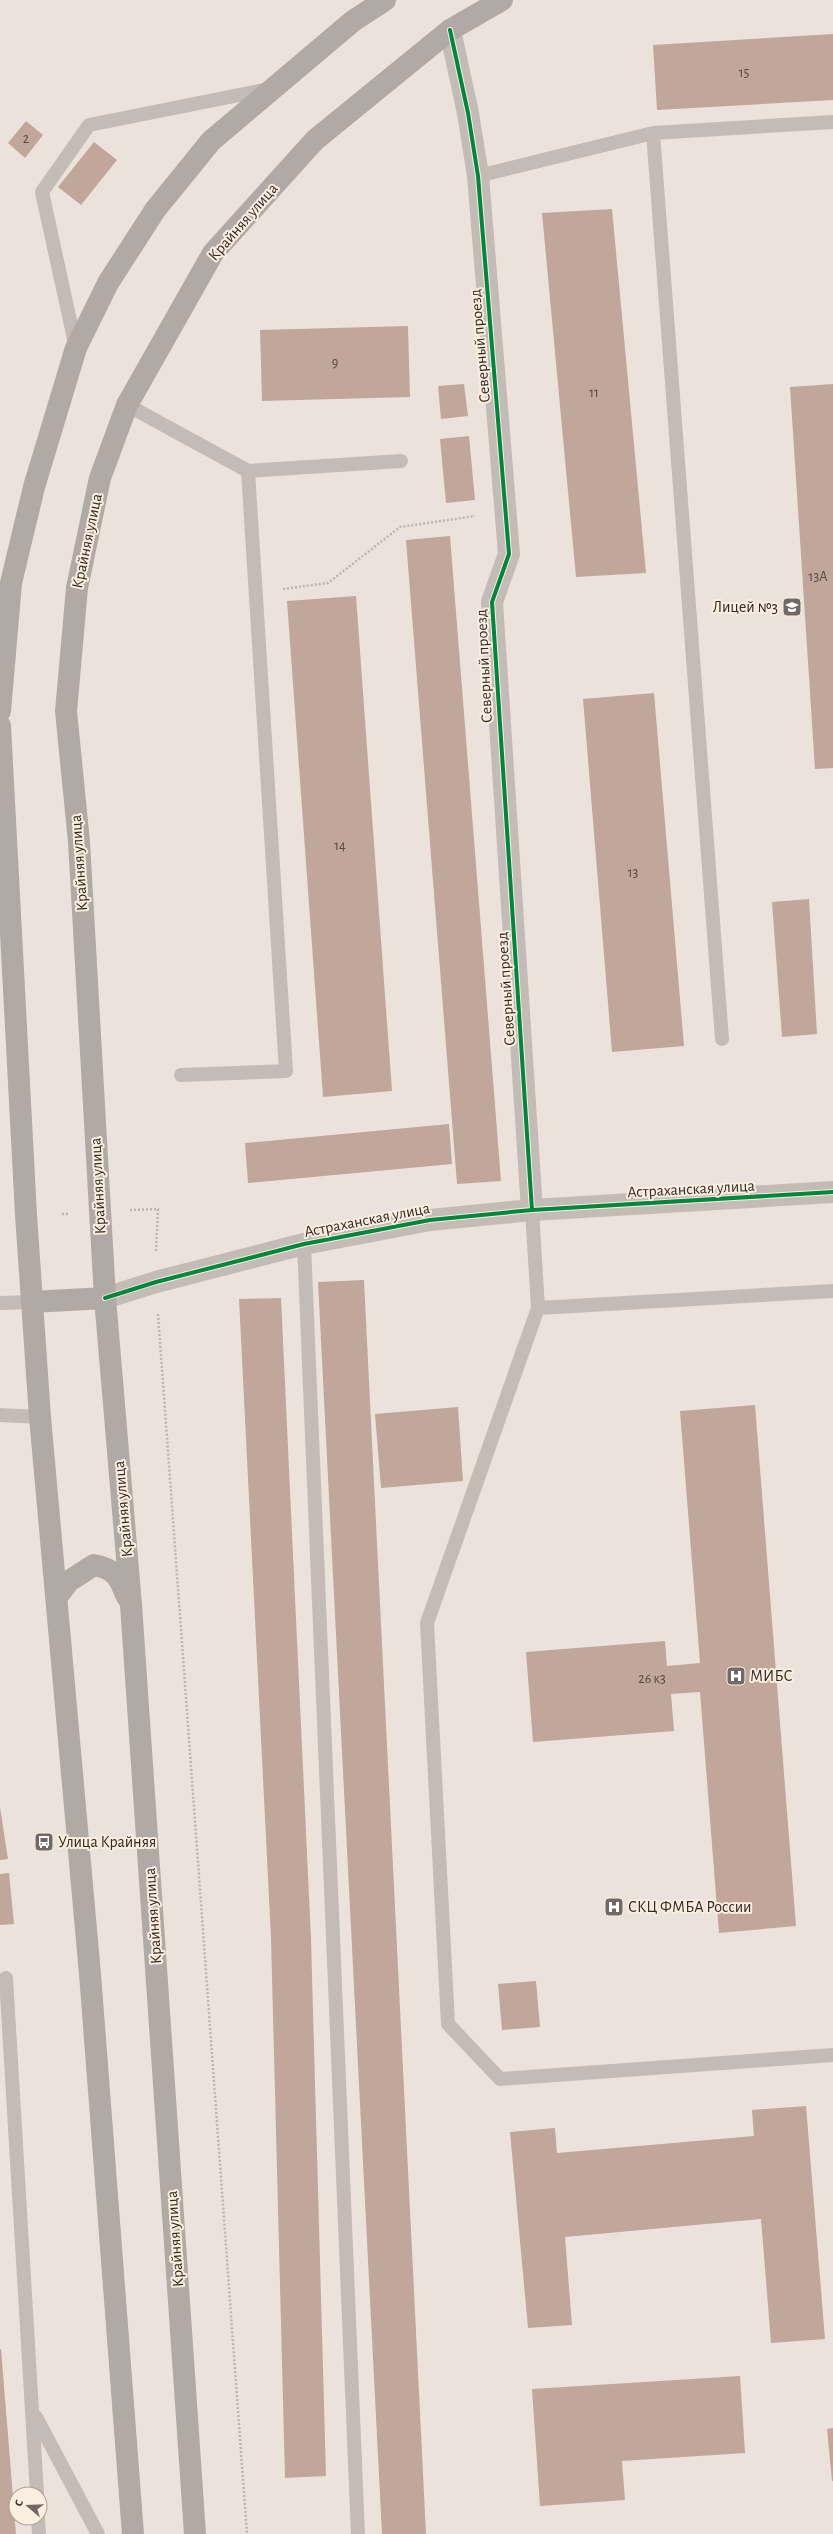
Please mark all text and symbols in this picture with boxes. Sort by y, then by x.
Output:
house number: 15 [739,66,749,80]
house number: 2 [23,132,29,146]
street label: Крайняя улица [205,180,281,264]
street label: Северный проезд [467,289,493,403]
house number: 9 [332,356,338,370]
house number: 11 [589,386,599,400]
street label: Крайняя улица [69,492,106,590]
house number: 13А [809,570,827,584]
school or university icon: Лицей №3 [781,596,803,618]
place label: Лицей №3 [713,599,778,615]
street label: Северный проезд [473,609,495,723]
street label: Крайняя улица [68,814,91,912]
house number: 14 [334,839,346,853]
house number: 13 [628,866,639,880]
street label: Северный проезд [494,932,518,1046]
street label: Крайняя улица [87,1137,110,1235]
street label: Астраханская улица [627,1178,755,1201]
street label: Астраханская улица [303,1200,432,1241]
street label: Крайняя улица [111,1460,136,1558]
hospital icon: МИБС [725,1665,747,1687]
place label: МИБС [750,1668,793,1684]
house number: 26 к3 [638,1672,666,1686]
bus stop icon: Улица Крайняя [33,1831,55,1853]
place label: Улица Крайняя [58,1834,156,1850]
street label: Крайняя улица [142,1867,165,1965]
hospital icon: СКЦ ФМБА России [603,1896,625,1918]
place label: СКЦ ФМБА России [628,1899,752,1915]
street label: Крайняя улица [164,2190,187,2288]
north arrow [8,2486,48,2526]
text: С [13,2498,25,2508]

